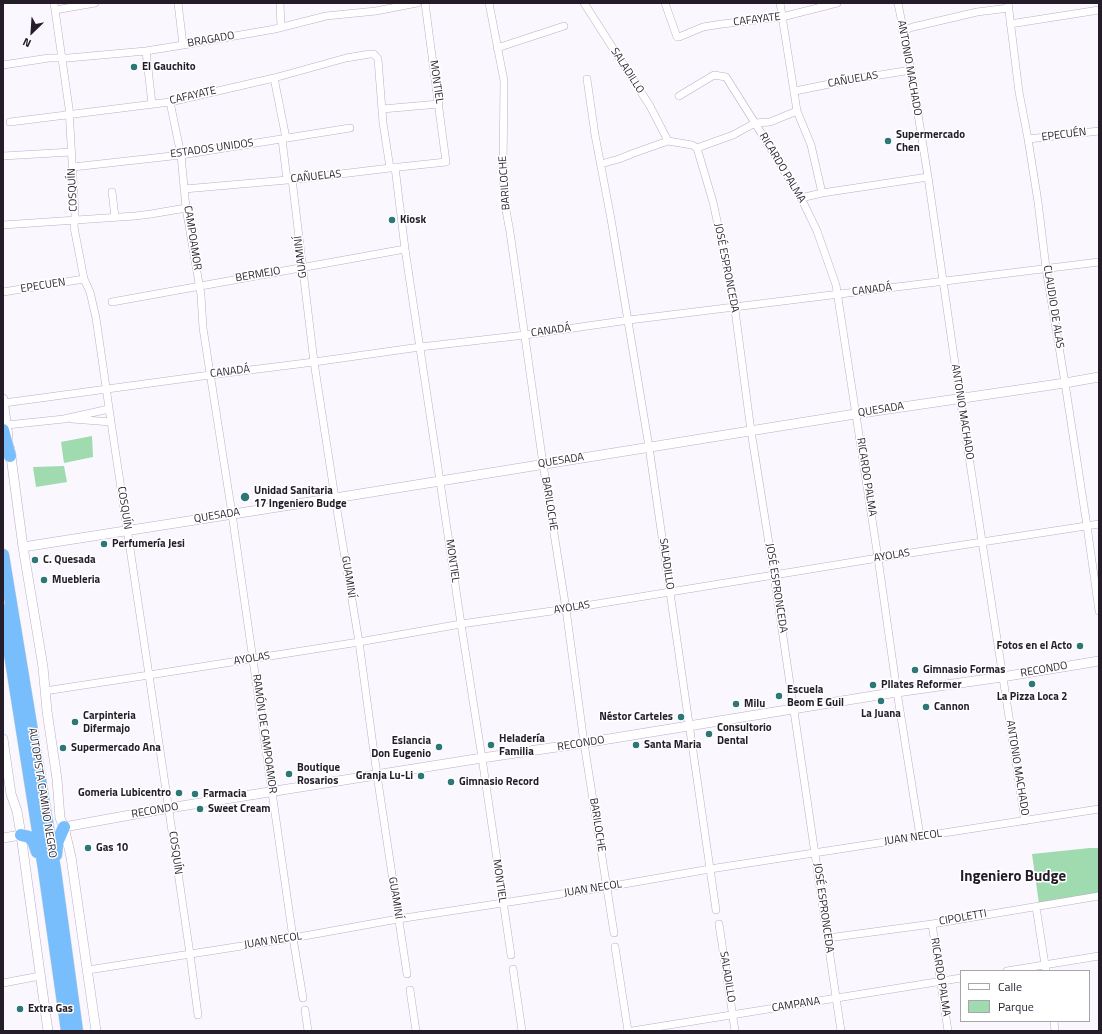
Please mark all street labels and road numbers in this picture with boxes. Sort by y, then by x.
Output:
street label: CAFAYATE [733,11,781,29]
street label: ANTONIO MACHADO [894,19,924,117]
street label: BRAGADO [186,29,236,51]
street label: SALADILLO [607,46,647,96]
street label: MONTIEL [426,59,446,105]
street label: CAÑUELAS [827,69,879,91]
street label: CAFAYATE [168,84,218,108]
street label: EPECUÉN [1041,126,1087,144]
street label: RICARDO PALMA [756,131,808,205]
street label: ESTADOS UNIDOS [169,137,255,161]
street label: BARILOCHE [497,155,513,211]
street label: COSQUÍN [65,168,81,212]
street label: CAÑUELAS [290,168,342,186]
street label: CAMPOAMOR [180,205,204,271]
street label: JOSÉ ESPRONCEDA [711,222,741,314]
street label: GUAMINÍ [292,235,310,279]
street label: CLAUDIO DE ALAS [1040,264,1066,350]
street label: BERMEJO [235,265,281,285]
street label: EPECUEN [20,276,66,296]
street label: CANADÁ [851,281,893,299]
street label: CANADÁ [530,322,572,340]
street label: CANADÁ [209,363,251,381]
street label: ANTONIO MACHADO [948,363,976,461]
street label: QUESADA [857,400,905,420]
street label: RICARDO PALMA [853,437,879,517]
street label: QUESADA [537,451,585,471]
street label: BARILOCHE [538,476,560,532]
street label: COSQUÍN [114,485,134,531]
street label: QUESADA [193,506,241,526]
street label: MONTIEL [442,538,462,584]
street label: SALADILLO [656,538,676,590]
street label: JOSÉ ESPRONCEDA [762,542,790,634]
street label: AYOLAS [873,547,911,565]
street label: GUAMINÍ [338,555,358,599]
street label: AYOLAS [553,599,591,617]
street label: AYOLAS [233,650,271,668]
street label: RECONDO [1019,659,1069,681]
street label: RAMÓN DE CAMPOAMOR [249,673,279,795]
street label: ANTONIO MACHADO [1003,719,1031,817]
street label: AUTOPISTA CAMINO NEGRO [25,727,59,859]
street label: RECONDO [556,734,606,754]
street label: BARILOCHE [586,797,608,853]
street label: RECONDO [130,800,180,822]
street label: JUAN NECOL [883,827,943,849]
street label: COSQUÍN [165,831,185,875]
street label: MONTIEL [489,858,509,904]
street label: JOSÉ ESPRONCEDA [810,862,836,954]
street label: GUAMINÍ [385,876,405,920]
street label: JUAN NECOL [563,878,623,900]
street label: CIPOLETTI [938,907,988,929]
street label: JUAN NECOL [243,930,303,952]
street label: RICARDO PALMA [927,937,953,1017]
street label: SALADILLO [716,950,738,1004]
street label: CAMPANA [771,995,821,1015]

